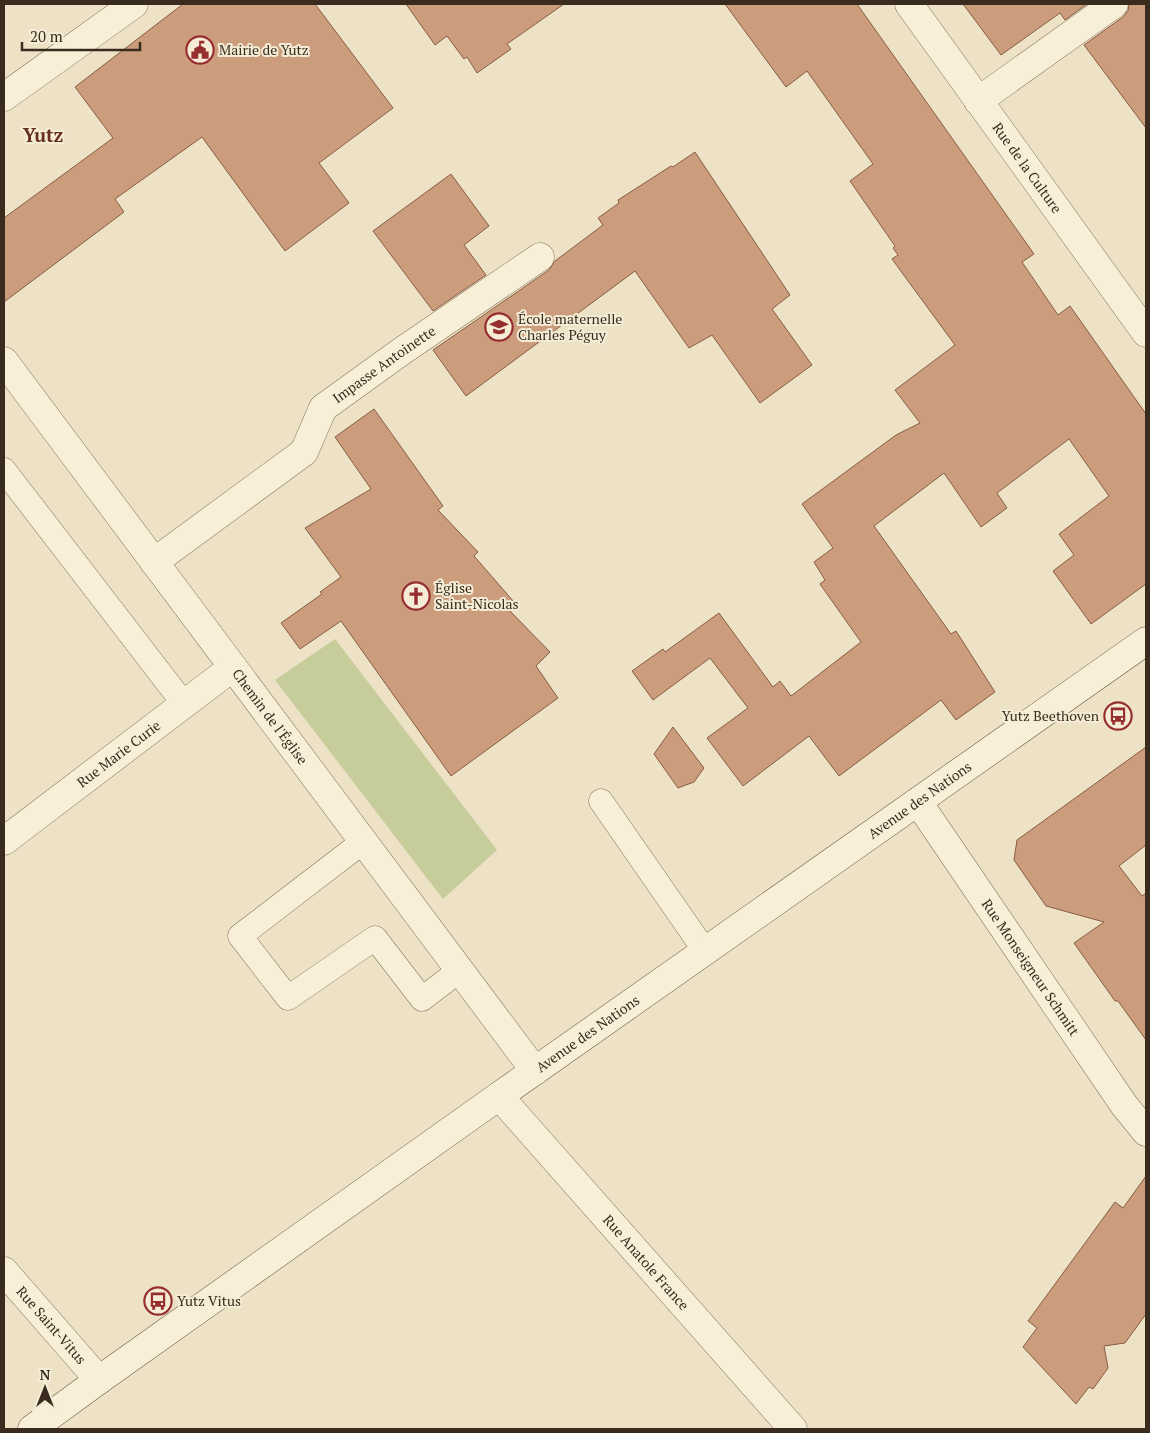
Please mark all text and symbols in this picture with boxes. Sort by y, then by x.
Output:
scale bar [22,20,140,52]
text: 20 m [30,26,63,46]
public building icon: Mairie de Yutz [185,35,215,65]
place label: Mairie de Yutz [219,40,309,59]
street label: Rue de la Culture [988,119,1067,217]
district label: Yutz [23,122,64,147]
place label: École maternelle Charles Péguy [518,309,622,344]
school or university icon: École maternelle Charles Péguy [484,312,514,342]
street label: Impasse Antoinette [328,321,439,407]
place label: Église Saint-Nicolas [435,578,519,613]
church icon: Église Saint-Nicolas [401,581,431,611]
street label: Chemin de l'Église [228,665,312,768]
bus stop icon: Yutz Beethoven [1103,701,1133,731]
place label: Yutz Beethoven [1002,706,1100,725]
street label: Rue Marie Curie [73,716,164,791]
street label: Avenue des Nations [864,757,975,843]
street label: Rue Monseigneur Schmitt [978,895,1085,1040]
street label: Avenue des Nations [532,990,643,1076]
street label: Rue Anatole France [599,1210,694,1314]
street label: Rue Saint-Vitus [12,1282,91,1368]
bus stop icon: Yutz Vitus [143,1286,173,1316]
place label: Yutz Vitus [177,1291,241,1310]
north arrow [20,1363,70,1413]
text: N [40,1365,51,1384]

